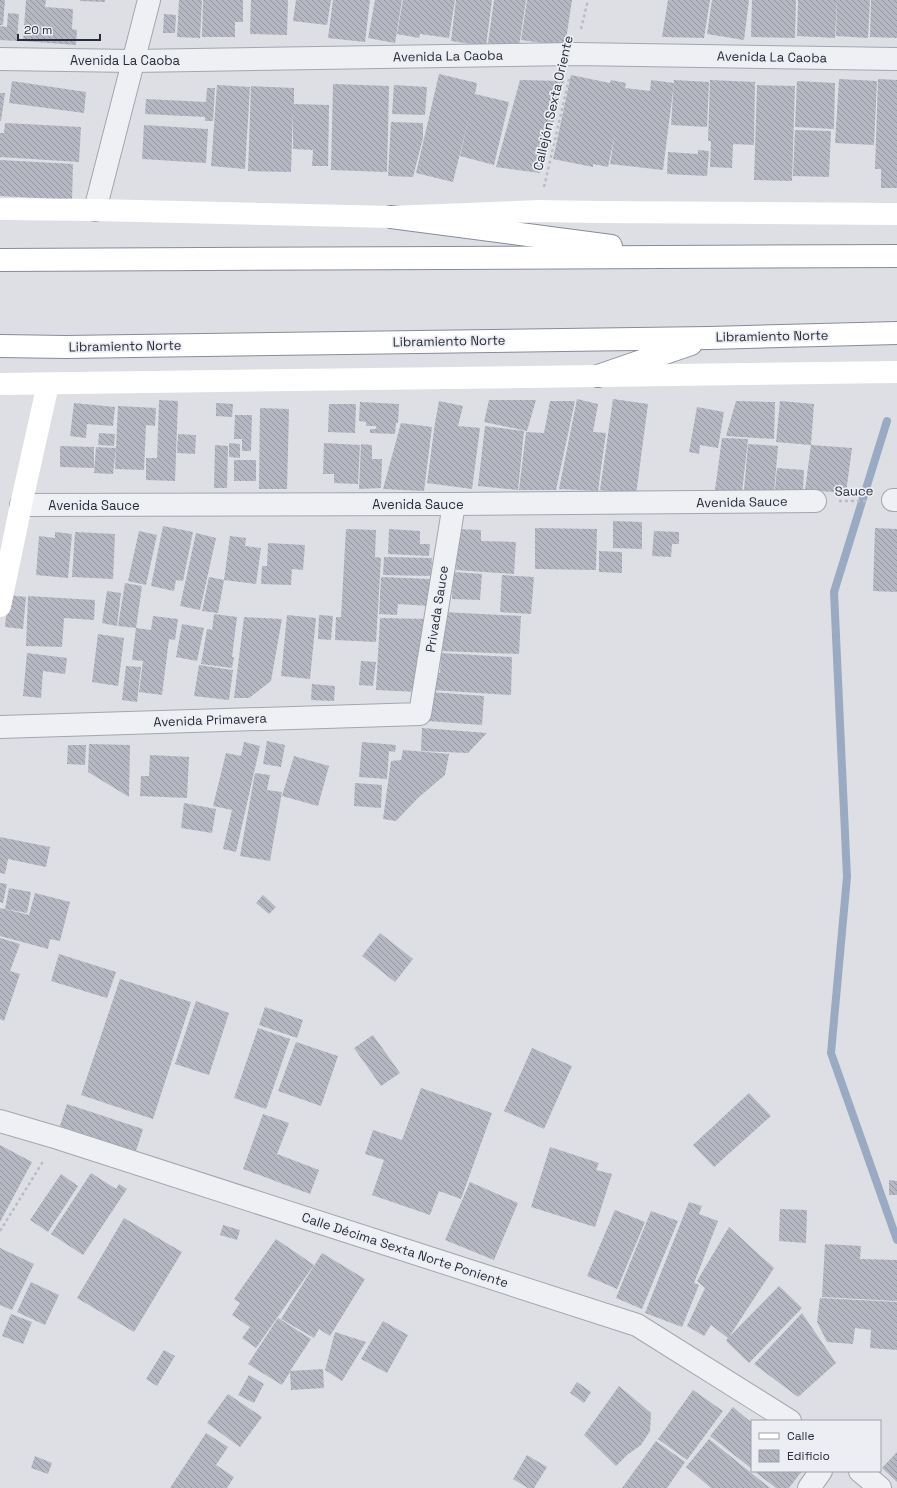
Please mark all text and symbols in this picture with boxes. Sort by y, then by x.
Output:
scale bar [18,16,100,42]
text: 20 m [24,22,52,38]
street label: Callejón Sexta Oriente [529,34,577,172]
street label: Avenida La Caoba [393,47,504,65]
street label: Avenida La Caoba [717,48,828,66]
street label: Avenida La Caoba [70,52,181,69]
street label: Libramiento Norte [715,327,829,345]
street label: Libramiento Norte [392,332,506,350]
street label: Libramiento Norte [68,337,182,355]
street label: Sauce [834,482,874,500]
street label: Avenida Sauce [696,493,788,511]
street label: Avenida Sauce [372,496,464,513]
street label: Avenida Sauce [48,497,140,514]
street label: Privada Sauce [422,564,452,654]
street label: Avenida Primavera [153,710,268,730]
street label: Calle Décima Sexta Norte Poniente [300,1209,510,1291]
legend [751,1420,881,1472]
text: Calle [787,1428,815,1444]
text: Edificio [787,1448,830,1464]

